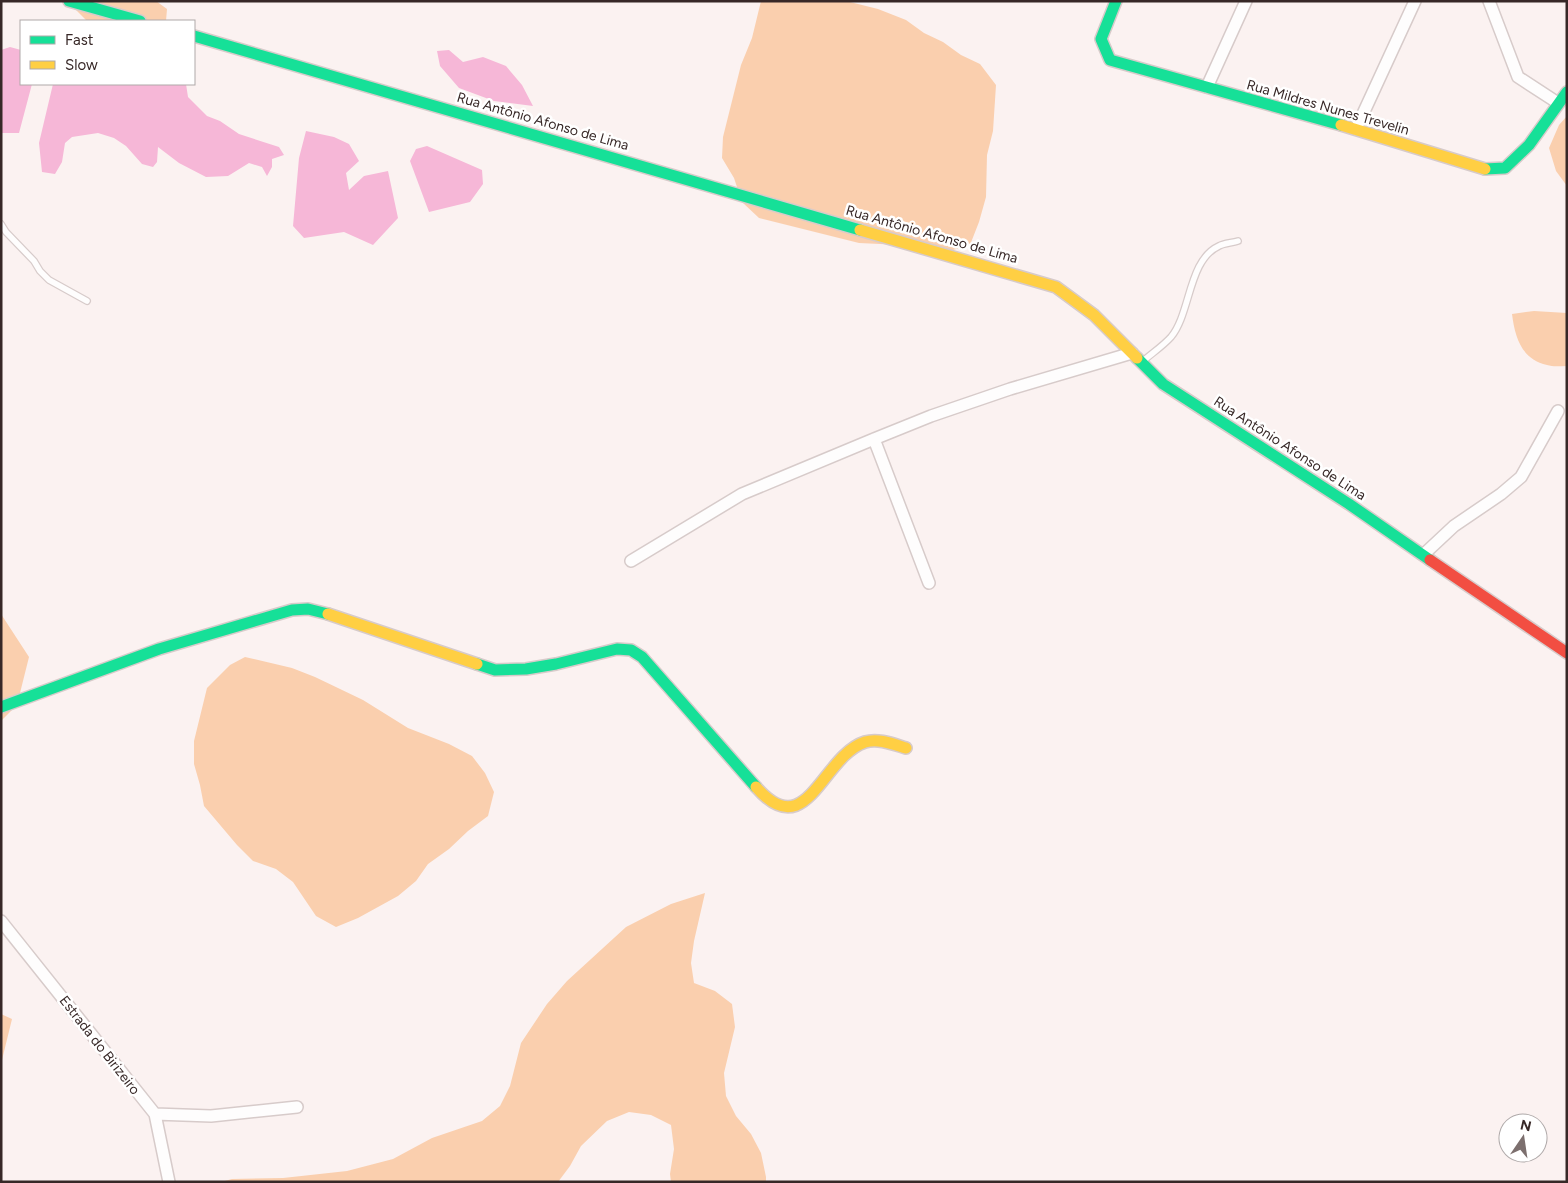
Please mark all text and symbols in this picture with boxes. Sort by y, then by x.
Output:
legend [20,20,195,85]
text: Fast [65,31,94,49]
text: Slow [65,56,98,74]
street label: Rua Mildres Nunes Trevelin [1245,76,1411,139]
street label: Rua Antônio Afonso de Lima [455,89,631,154]
street label: Rua Antônio Afonso de Lima [844,202,1020,267]
street label: Rua Antônio Afonso de Lima [1210,393,1369,504]
street label: Estrada do Birizeiro [56,992,144,1098]
north arrow [1498,1113,1548,1163]
text: N [1519,1116,1533,1135]

